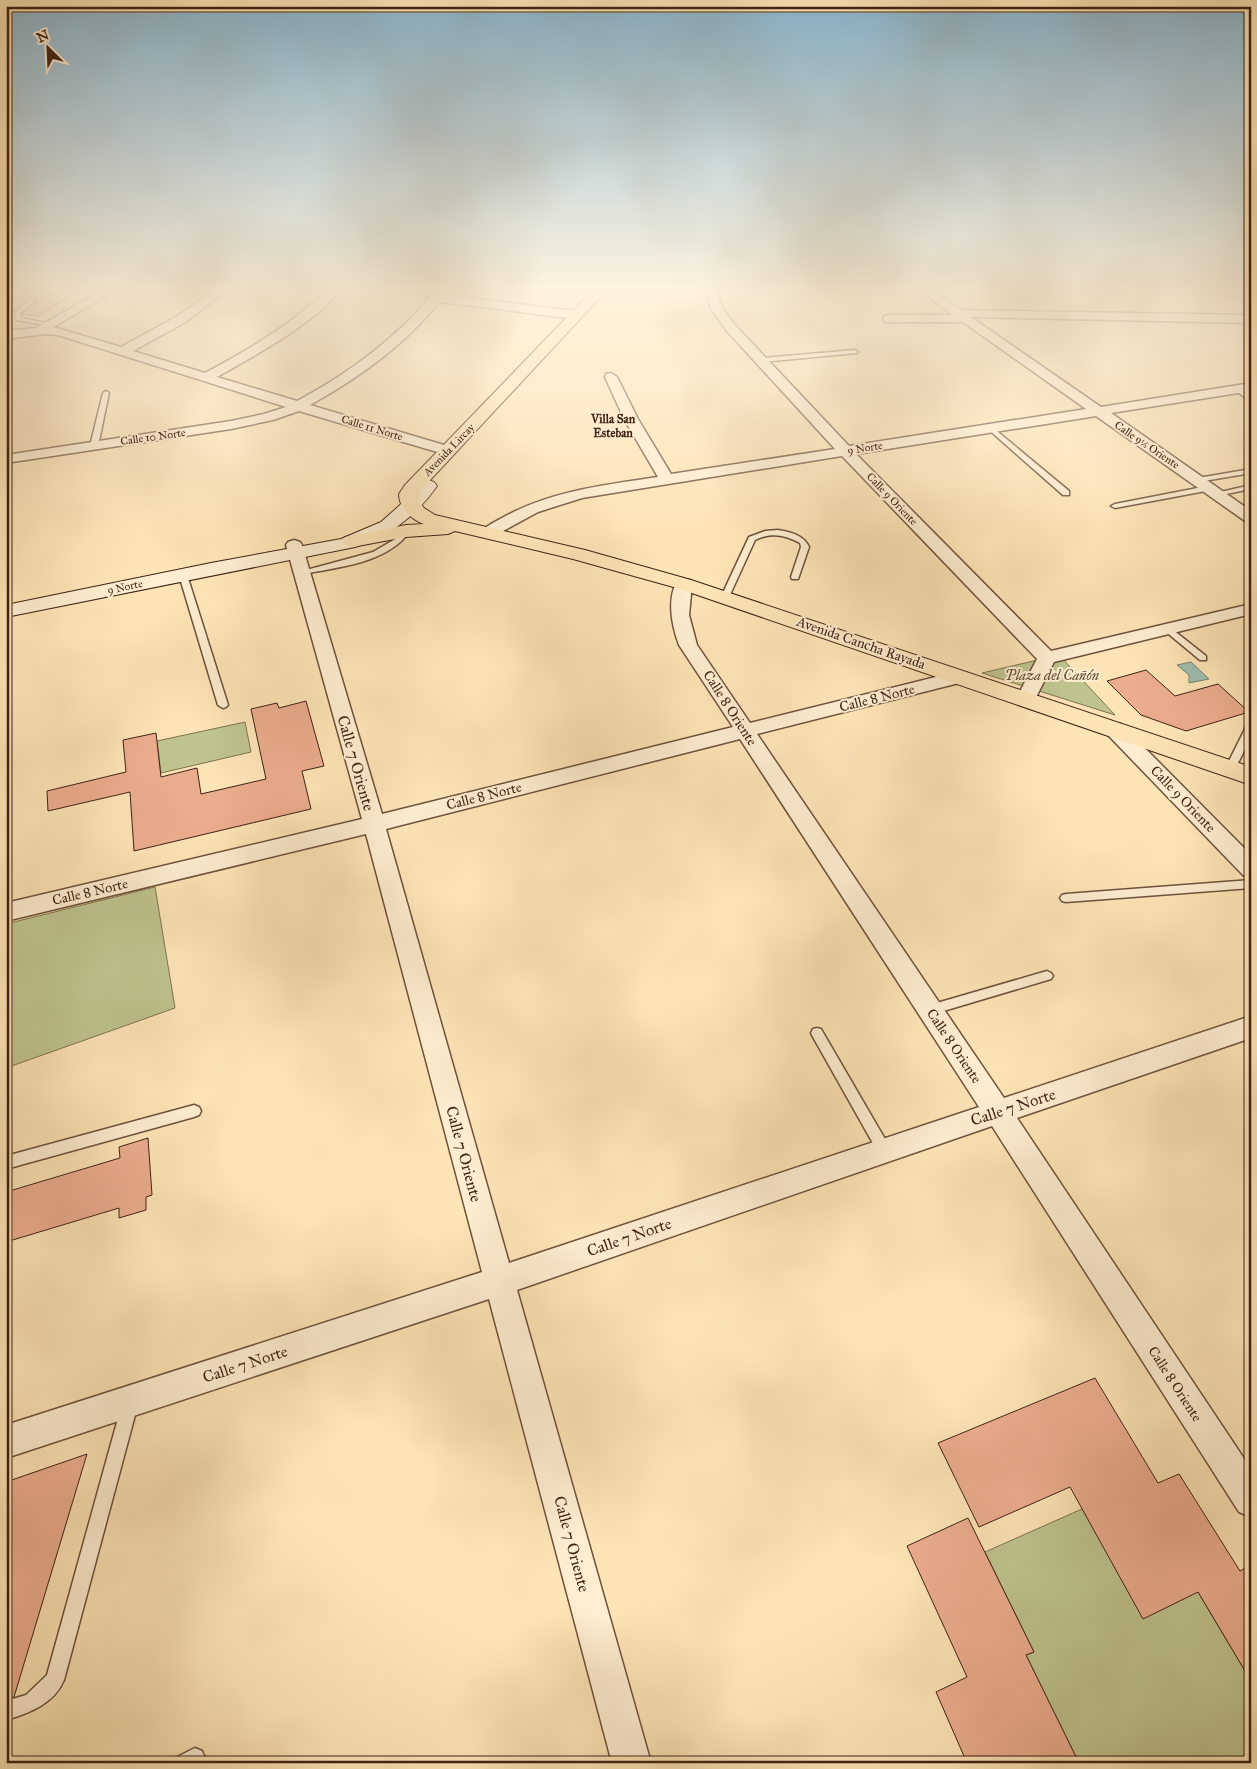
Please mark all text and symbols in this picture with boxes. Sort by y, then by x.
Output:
north arrow [22,22,72,72]
text: N [34,26,52,47]
district label: Villa San Esteban [590,412,636,440]
street label: Calle 11 Norte [340,413,405,444]
street label: Calle 9½ Oriente [1112,419,1182,472]
street label: Avenida Lircay [420,421,478,480]
street label: Calle 10 Norte [120,426,187,448]
street label: 9 Norte [846,439,884,457]
street label: Calle 9 Oriente [864,470,920,528]
street label: 9 Norte [106,577,144,597]
street label: Avenida Cancha Rayada [793,613,928,673]
street label: Calle 8 Oriente [699,667,761,749]
park label: Plaza del Cañón [1005,667,1100,684]
street label: Calle 8 Norte [838,680,917,716]
street label: Calle 7 Oriente [333,713,379,813]
street label: Calle 9 Oriente [1147,762,1219,836]
street label: Calle 8 Norte [445,778,524,814]
street label: Calle 8 Norte [51,875,130,909]
street label: Calle 8 Oriente [923,1006,985,1087]
street label: Calle 7 Norte [968,1084,1058,1130]
street label: Calle 7 Oriente [442,1104,486,1204]
street label: Calle 7 Norte [584,1214,674,1260]
street label: Calle 7 Norte [200,1341,290,1387]
street label: Calle 8 Oriente [1144,1343,1206,1425]
street label: Calle 7 Oriente [550,1494,594,1594]

